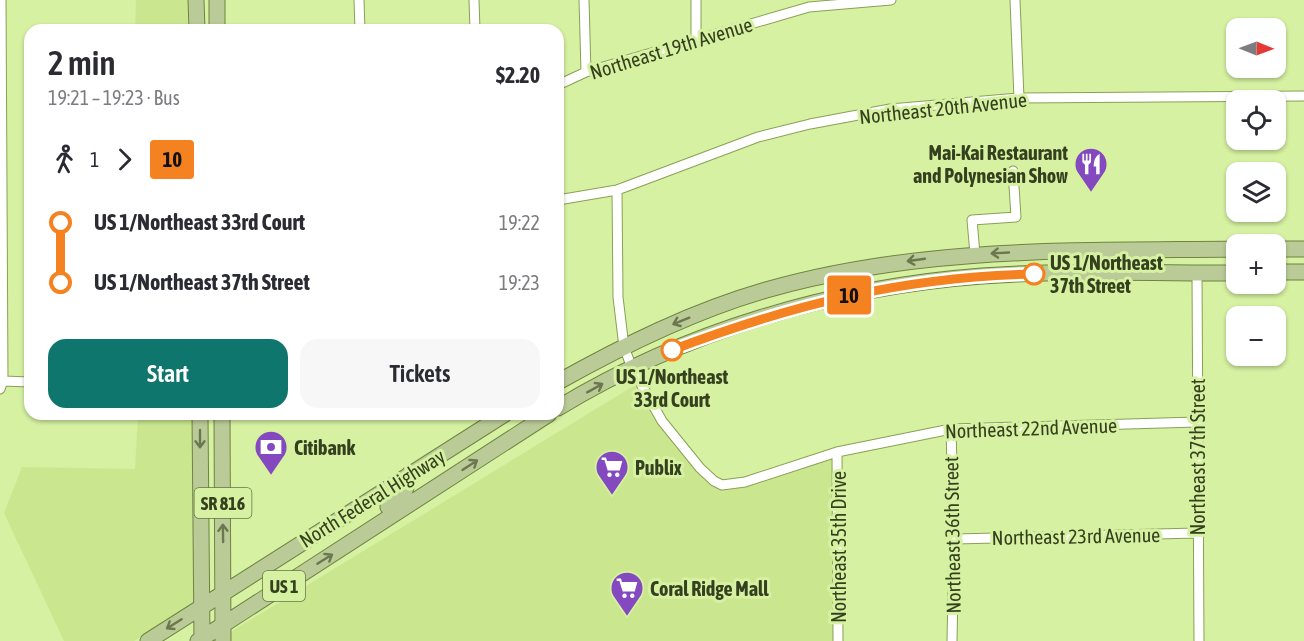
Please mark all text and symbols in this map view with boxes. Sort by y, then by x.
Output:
street label: Northeast 19th Avenue [587,12,755,84]
north arrow [1226,18,1286,78]
map controls [1226,18,1286,366]
text: 2 min [48,44,115,82]
text: $2.20 [496,62,540,88]
text: 19:21 – 19:23 · Bus [48,86,180,109]
street label: Northeast 20th Avenue [858,88,1028,128]
button: locate [1226,90,1286,150]
place label: Mai-Kai Restaurant and Polynesian Show [913,141,1068,187]
icon: walk [48,143,81,176]
icon: forward [108,143,141,176]
restaurant icon: Mai-Kai Restaurant and Polynesian Show [1073,146,1109,193]
text: 10 [162,147,182,171]
text: 1 [90,148,99,171]
button: layers [1226,162,1286,222]
text: US 1/Northeast 33rd Court [94,209,305,235]
text: 19:22 [499,211,540,234]
button: + [1226,234,1286,294]
one-way arrow [990,247,1010,258]
place label: US 1/Northeast 37th Street [1050,251,1163,297]
one-way arrow [907,254,927,265]
marker: US 1/Northeast 37th Street [1023,263,1045,285]
text: US 1/Northeast 37th Street [94,269,310,295]
text: 19:23 [499,271,540,294]
line badge: 10 [822,276,876,314]
text: 10 [839,283,859,307]
button: − [1226,306,1286,366]
one-way arrow [672,316,691,327]
button: Start [48,339,288,408]
button: Tickets [300,339,540,408]
marker: US 1/Northeast 33rd Court [661,339,683,361]
place label: US 1/Northeast 33rd Court [616,365,729,411]
street label: Northeast 37th Street [1186,378,1209,536]
one-way arrow [585,382,603,393]
street label: Northeast 22nd Avenue [944,413,1118,443]
one-way arrow [194,428,206,448]
bank icon: Citibank [253,429,289,476]
place label: Citibank [294,436,355,459]
street label: North Federal Highway [295,444,449,552]
supermarket icon: Publix [594,449,630,496]
place label: Publix [635,456,682,479]
street label: Northeast 36th Street [939,456,965,614]
one-way arrow [461,459,477,471]
street label: Northeast 35th Drive [827,471,850,623]
road number: SR 816 [194,488,252,518]
street label: Northeast 23rd Avenue [992,523,1160,549]
one-way arrow [217,524,229,544]
one-way arrow [316,553,333,566]
supermarket icon: Coral Ridge Mall [609,570,645,617]
road number: US 1 [263,571,305,601]
place label: Coral Ridge Mall [650,577,769,600]
one-way arrow [166,619,183,631]

